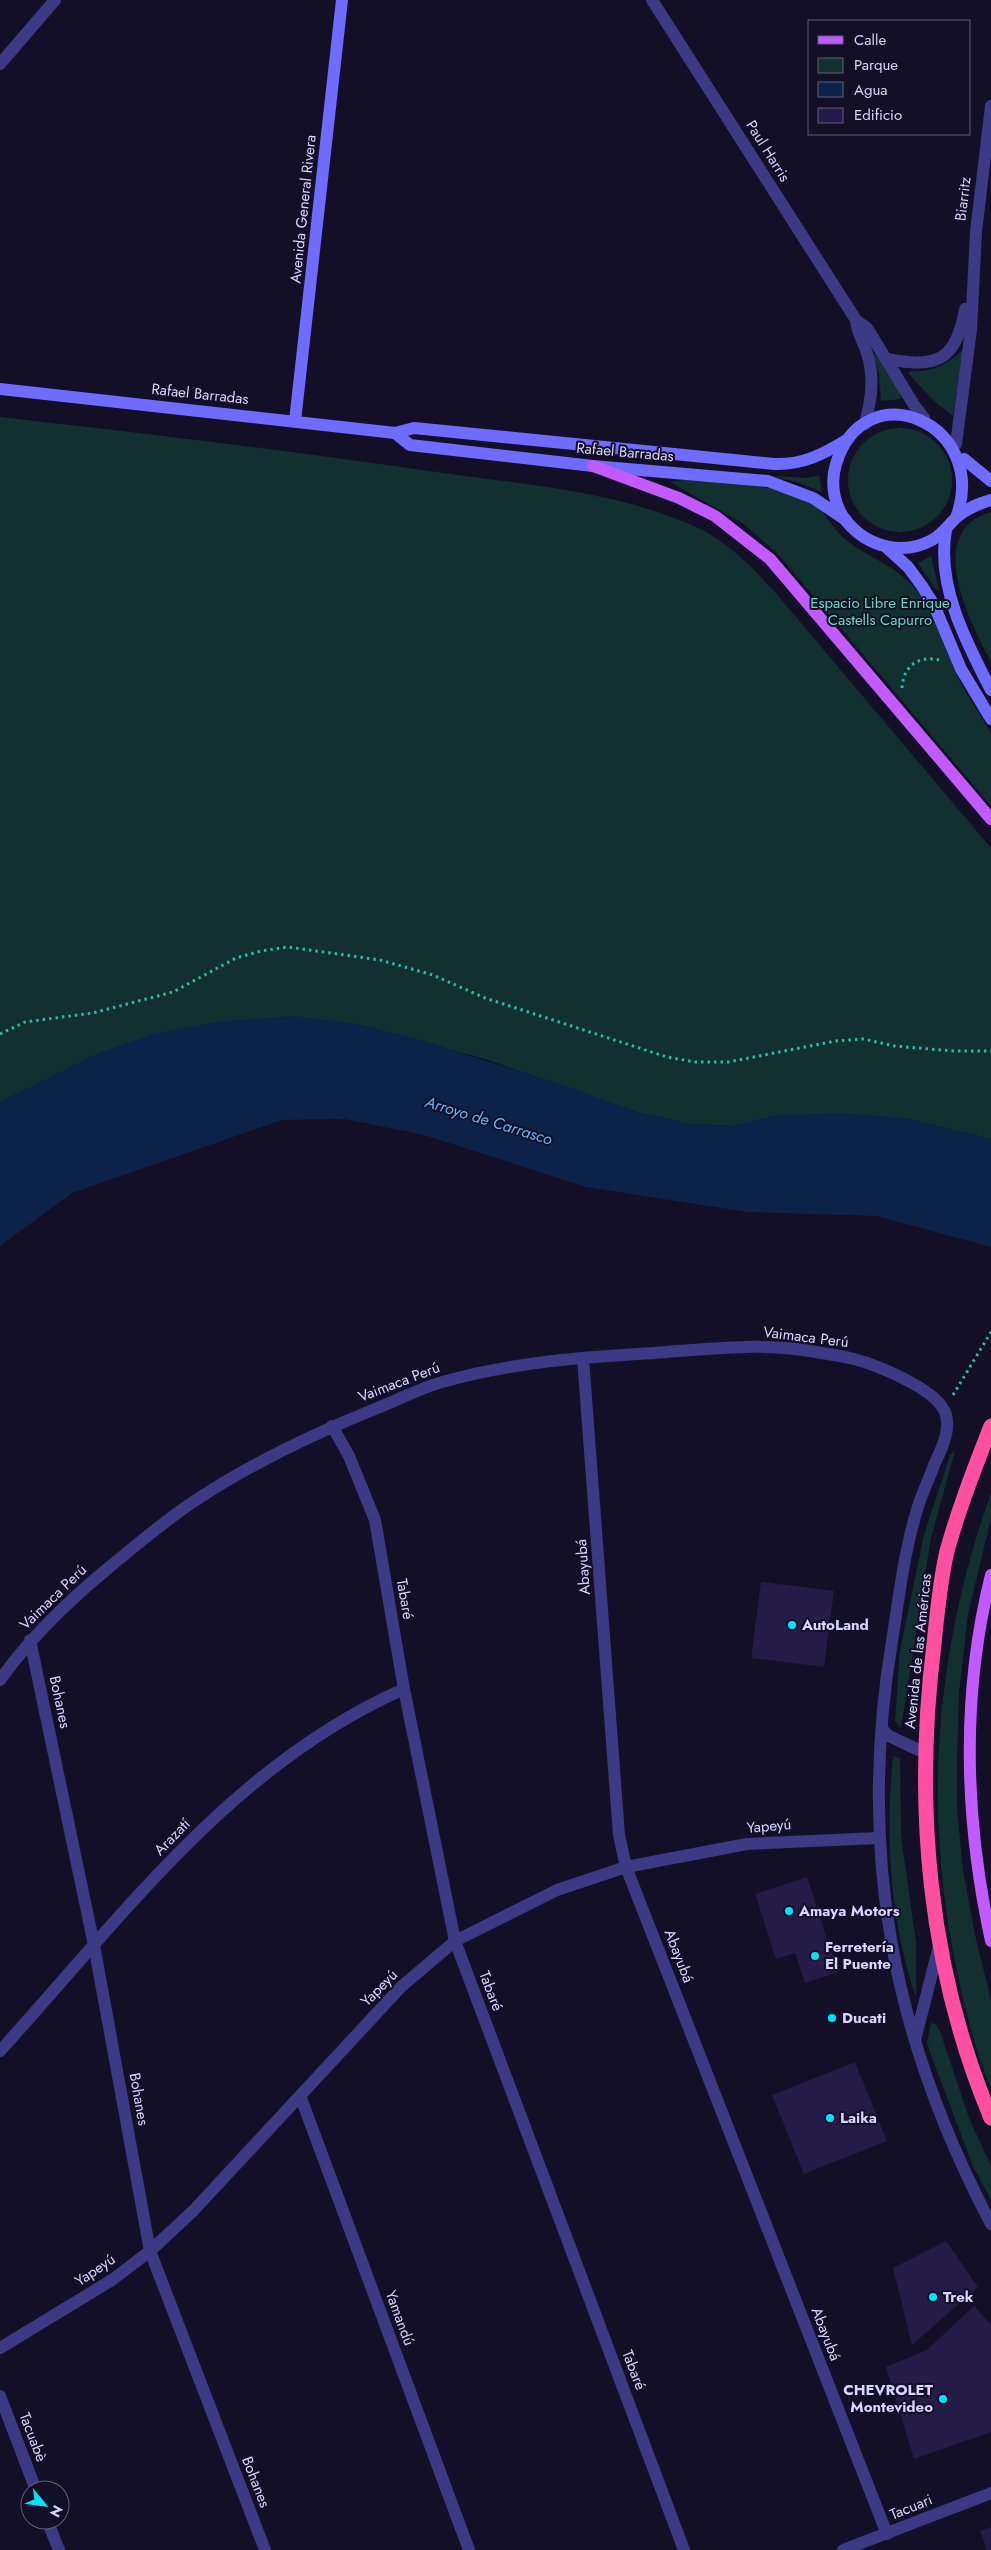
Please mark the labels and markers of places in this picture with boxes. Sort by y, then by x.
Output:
place label: AutoLand [801,1614,869,1636]
marker: AutoLand [786,1619,798,1631]
place label: Amaya Motors [798,1900,900,1922]
marker: Amaya Motors [783,1905,795,1917]
place label: Ferretería El Puente [825,1936,894,1975]
marker: Ferretería El Puente [809,1950,821,1962]
place label: Ducati [842,2007,886,2029]
marker: Ducati [826,2012,838,2024]
place label: Laika [840,2107,877,2129]
marker: Laika [824,2112,836,2124]
place label: Trek [943,2286,974,2308]
marker: Trek [927,2291,939,2303]
place label: CHEVROLET Montevideo [843,2379,934,2418]
marker: CHEVROLET Montevideo [937,2393,949,2405]

